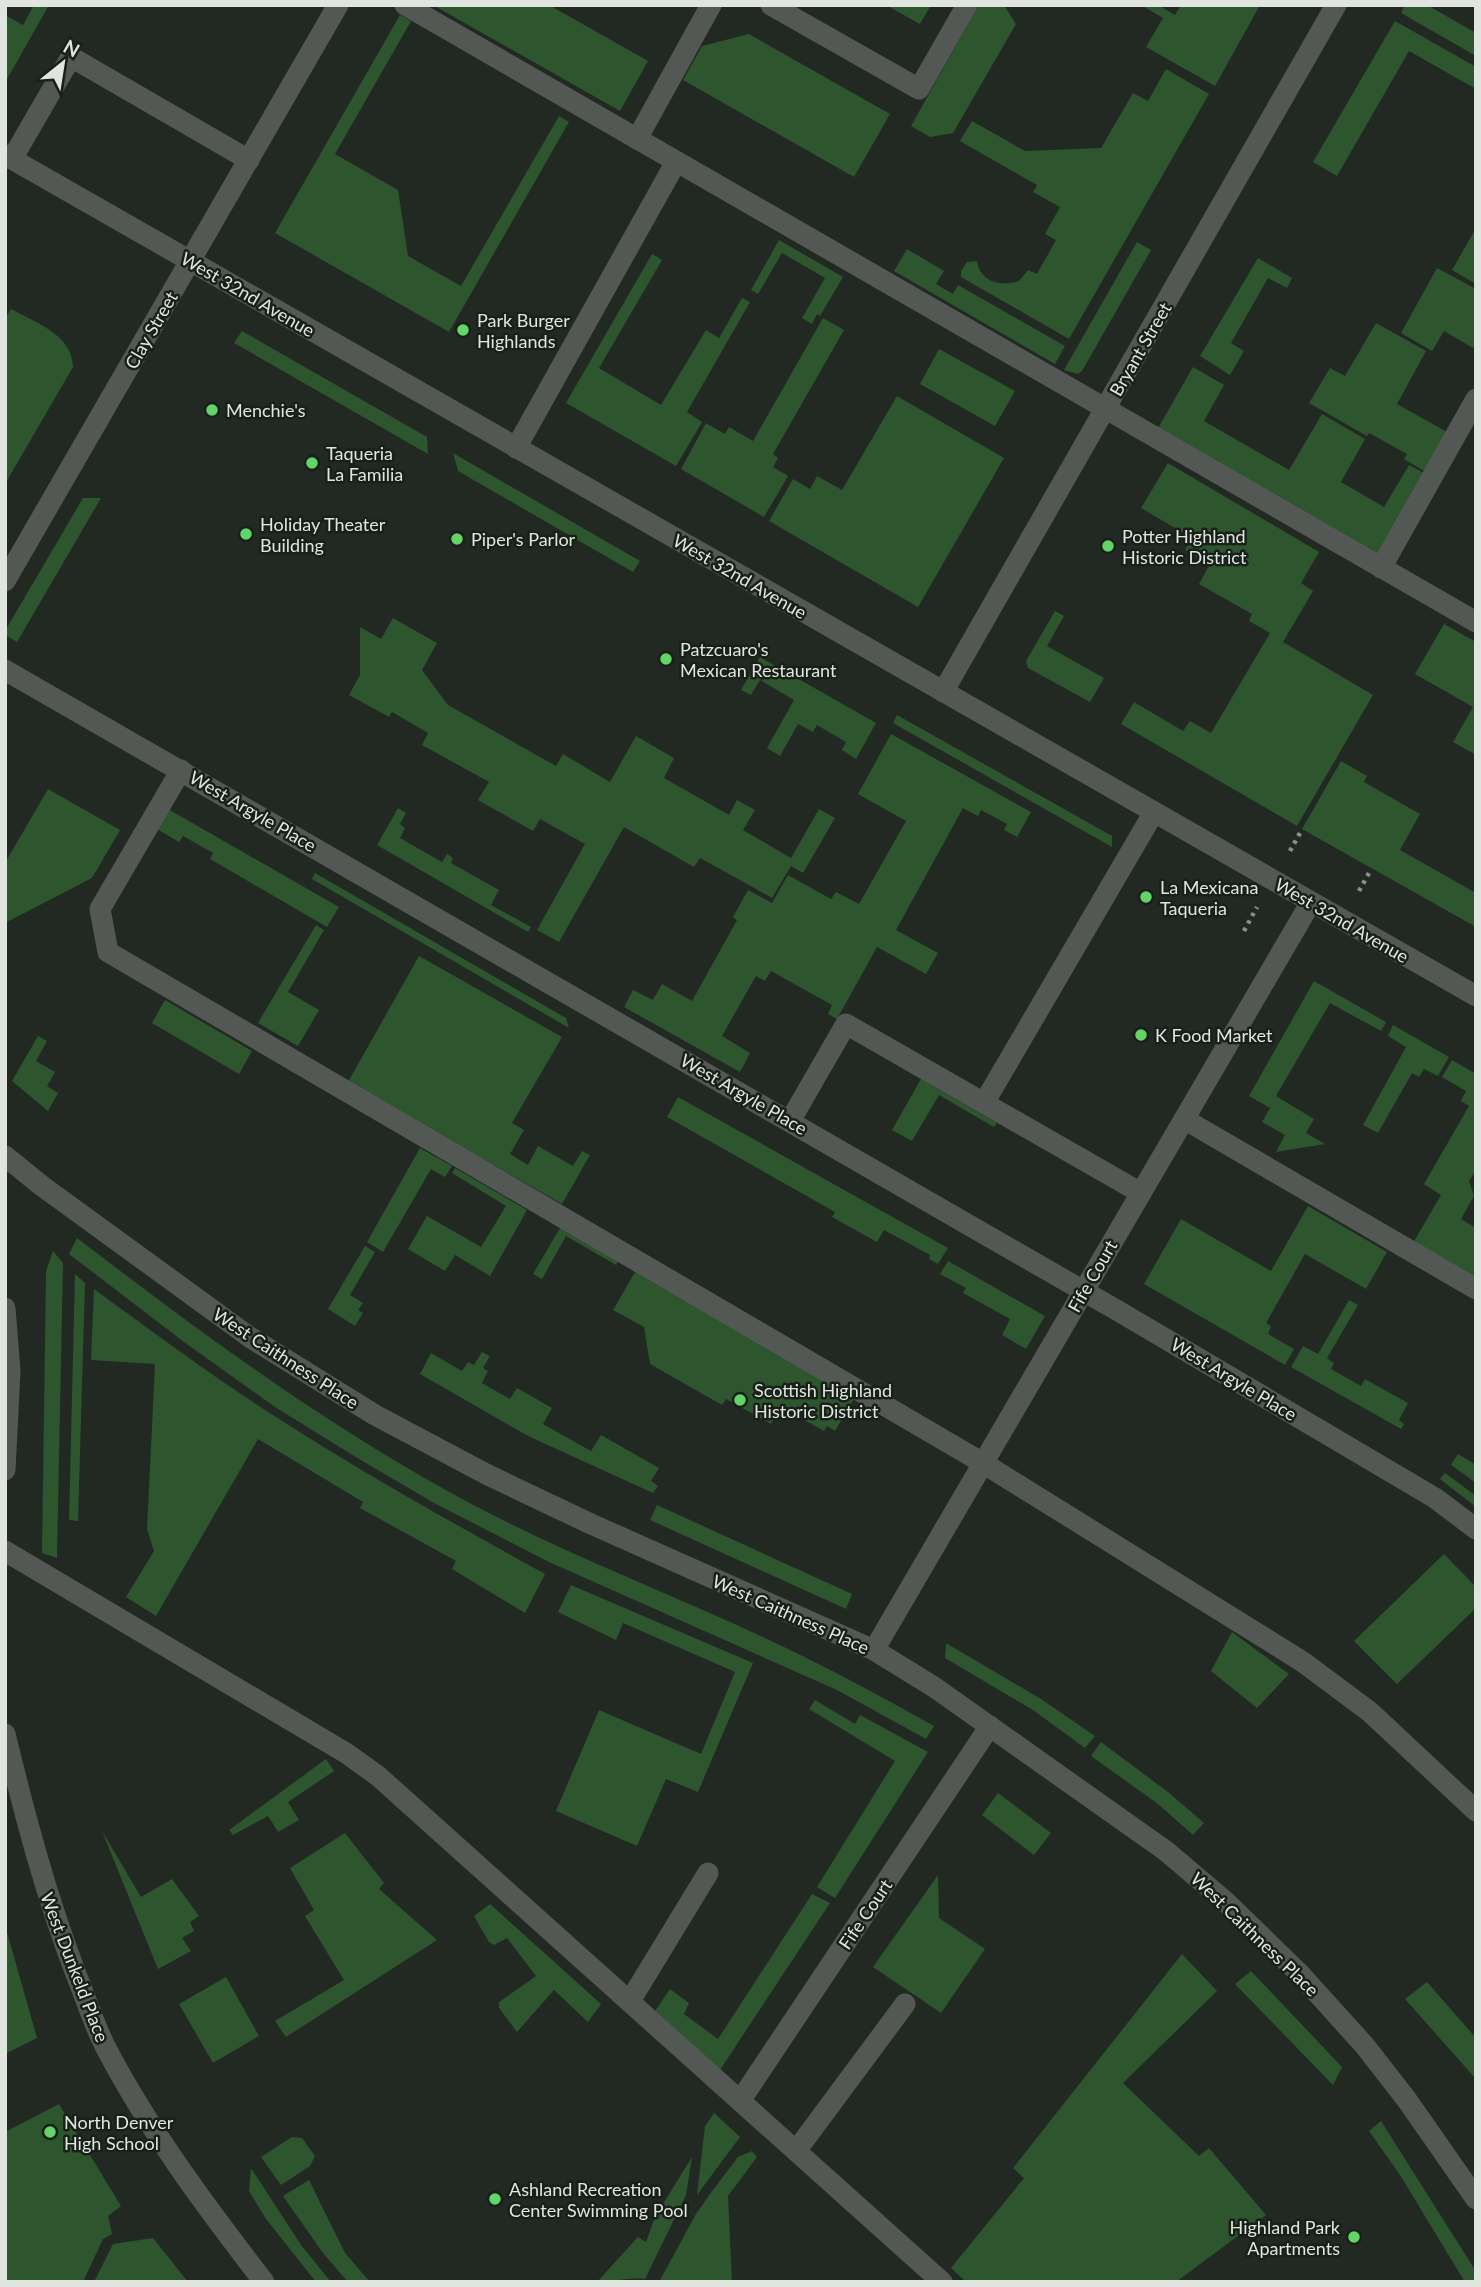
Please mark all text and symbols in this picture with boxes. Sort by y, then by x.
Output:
north arrow [28,28,98,98]
text: N [60,34,84,61]
street label: West 32nd Avenue [177,247,319,341]
street label: Clay Street [120,287,182,373]
street label: Bryant Street [1104,298,1176,400]
place label: Park Burger Highlands [477,309,570,352]
marker: Park Burger Highlands [455,322,471,338]
place label: Menchie's [226,399,306,421]
marker: Menchie's [204,402,220,418]
place label: Taqueria La Familia [326,442,403,485]
marker: Taqueria La Familia [304,455,320,471]
place label: Holiday Theater Building [260,513,386,556]
place label: Potter Highland Historic District [1122,525,1247,568]
marker: Holiday Theater Building [238,526,254,542]
place label: Piper's Parlor [471,528,576,550]
street label: West 32nd Avenue [669,529,811,623]
marker: Piper's Parlor [449,531,465,547]
marker: Potter Highland Historic District [1100,538,1116,554]
place label: Patzcuaro's Mexican Restaurant [680,638,837,681]
marker: Patzcuaro's Mexican Restaurant [658,651,674,667]
street label: West Argyle Place [186,766,320,856]
street label: West 32nd Avenue [1271,873,1413,967]
place label: La Mexicana Taqueria [1160,876,1258,919]
marker: La Mexicana Taqueria [1138,889,1154,905]
place label: K Food Market [1155,1024,1273,1046]
marker: K Food Market [1133,1027,1149,1043]
street label: West Argyle Place [677,1049,811,1139]
street label: Fife Court [1063,1236,1122,1316]
street label: West Caithness Place [209,1303,363,1413]
street label: West Argyle Place [1167,1333,1301,1425]
place label: Scottish Highland Historic District [754,1379,892,1422]
marker: Scottish Highland Historic District [732,1392,748,1408]
street label: West Caithness Place [709,1569,873,1659]
street label: West Caithness Place [1186,1867,1324,2001]
street label: Fife Court [834,1874,897,1953]
street label: West Dunkeld Place [36,1889,114,2045]
place label: North Denver High School [64,2111,174,2154]
marker: North Denver High School [42,2124,58,2140]
place label: Ashland Recreation Center Swimming Pool [509,2178,688,2221]
marker: Ashland Recreation Center Swimming Pool [487,2191,503,2207]
place label: Highland Park Apartments [1230,2216,1341,2259]
marker: Highland Park Apartments [1346,2229,1362,2245]

